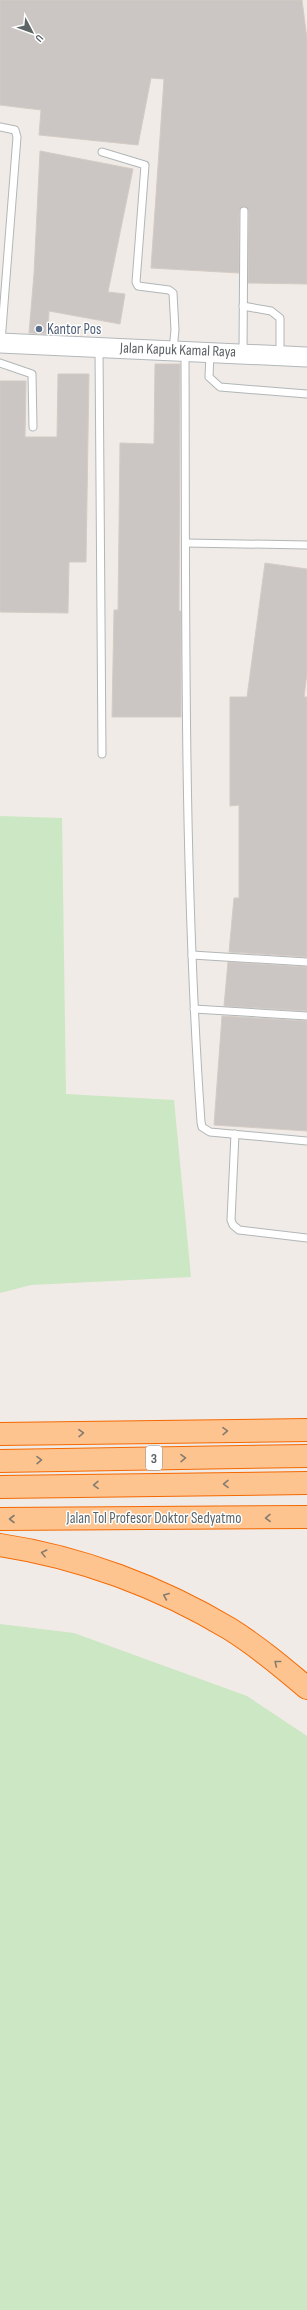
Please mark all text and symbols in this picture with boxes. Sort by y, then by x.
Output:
north arrow [12,12,52,52]
text: U [32,32,46,45]
place label: Kantor Pos [47,320,101,339]
marker: Kantor Pos [34,324,44,334]
street label: Jalan Kapuk Kamal Raya [119,338,237,362]
one-way arrow [222,1427,228,1435]
one-way arrow [78,1429,84,1437]
road number: 3 [146,1446,162,1470]
one-way arrow [180,1454,186,1462]
one-way arrow [36,1456,42,1465]
one-way arrow [223,1480,229,1488]
one-way arrow [93,1481,99,1490]
street label: Jalan Tol Profesor Doktor Sedyatmo [66,1509,241,1528]
one-way arrow [265,1513,271,1522]
one-way arrow [9,1515,15,1523]
one-way arrow [40,1550,47,1558]
one-way arrow [163,1592,170,1600]
one-way arrow [274,1661,282,1668]

